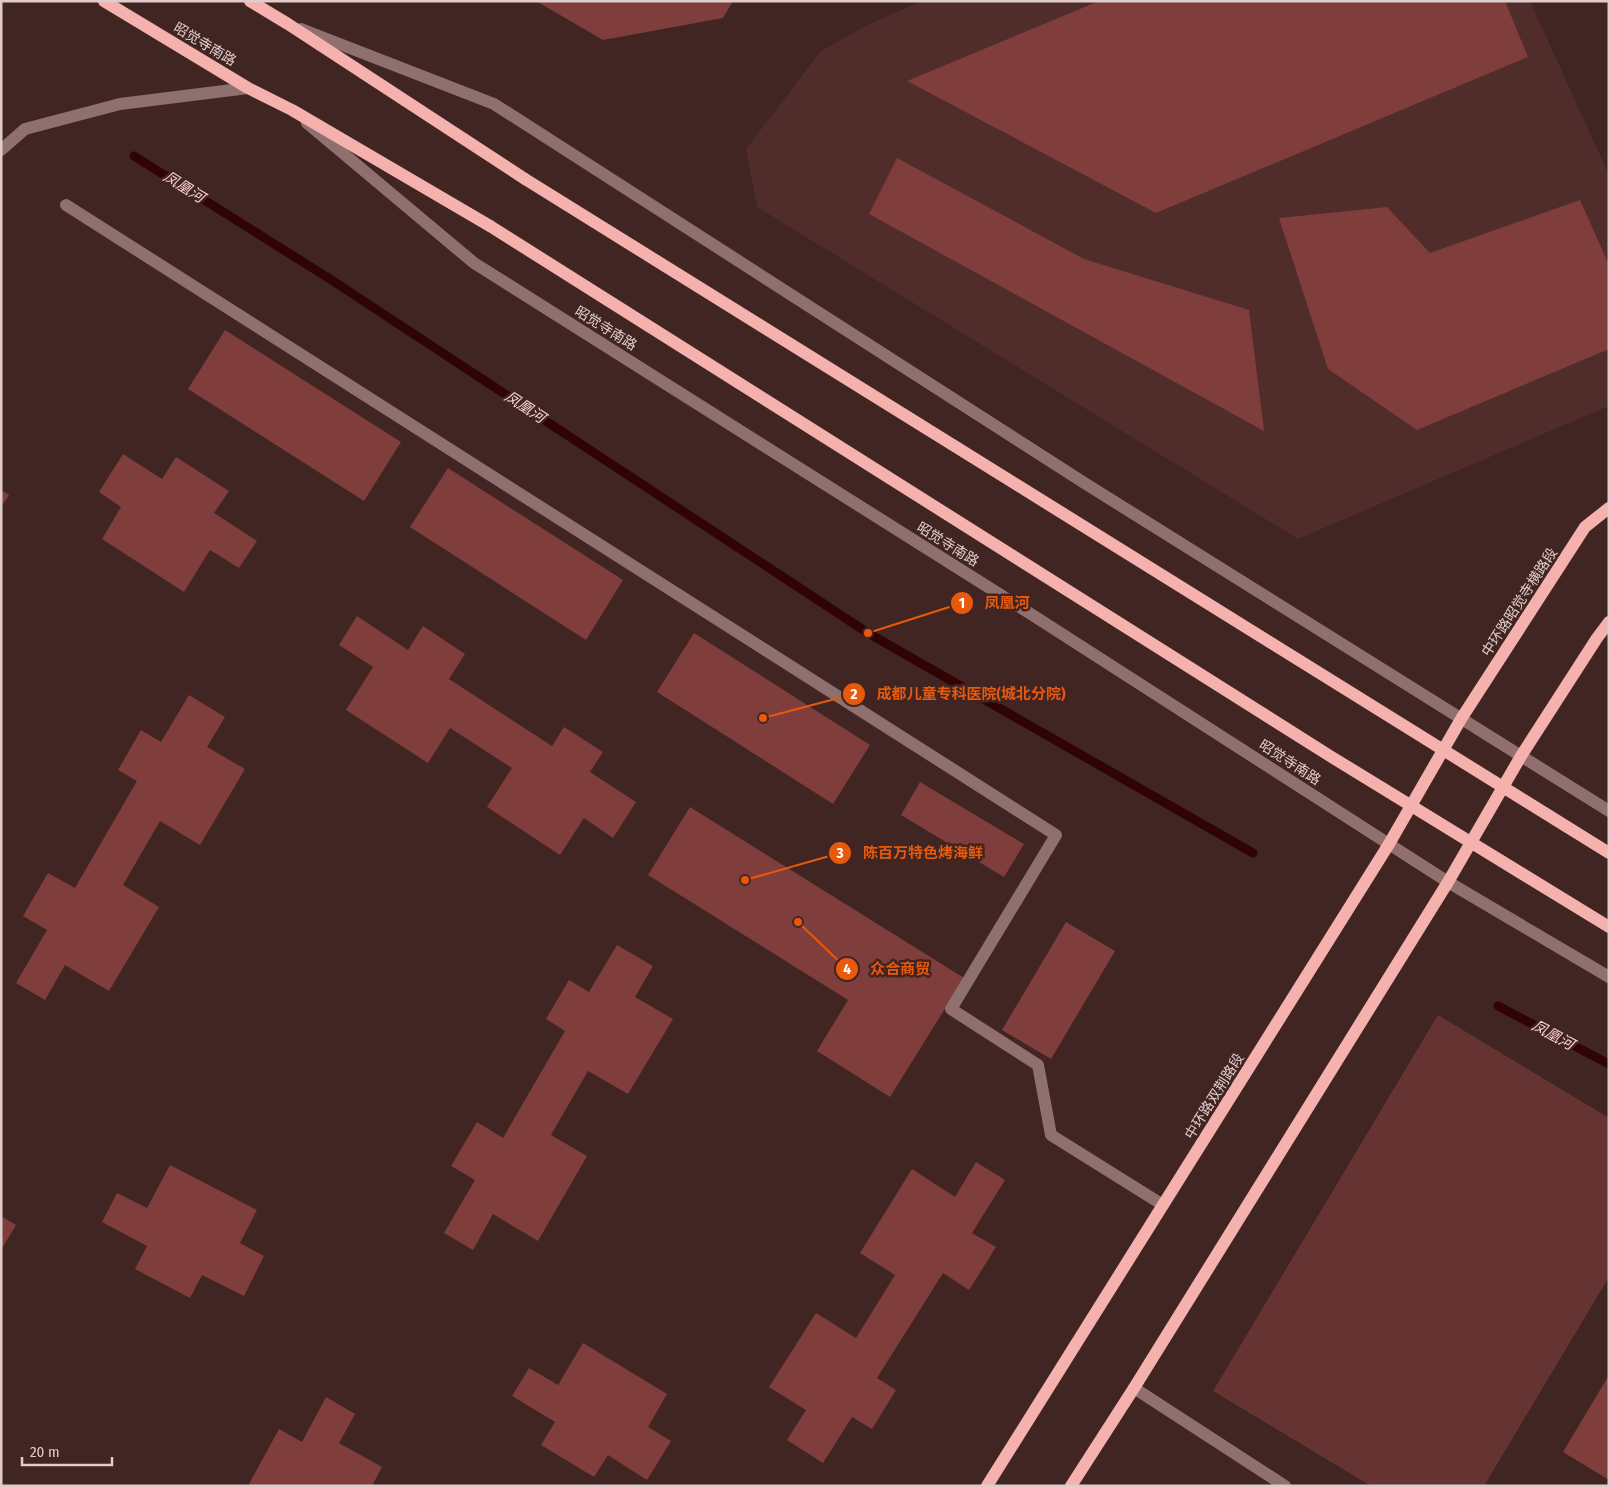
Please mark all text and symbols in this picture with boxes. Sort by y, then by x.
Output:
street label: 昭觉寺南路 [170,19,239,70]
water label: 凤凰河 [160,167,210,208]
street label: 昭觉寺南路 [572,303,640,354]
water label: 凤凰河 [501,387,551,428]
street label: 昭觉寺南路 [914,519,982,570]
street label: 中环路昭觉寺横路段 [1478,545,1561,660]
callout: 凤凰河 [950,588,1040,618]
text: 1 [959,594,965,612]
text: 凤凰河 [984,594,1030,612]
callout: 成都儿童专科医院(城北分院) [842,679,1076,709]
text: 2 [850,685,858,703]
text: 成都儿童专科医院(城北分院) [876,685,1066,703]
street label: 昭觉寺南路 [1256,736,1324,789]
callout: 陈百万特色烤海鲜 [828,838,993,868]
text: 3 [835,844,844,862]
text: 陈百万特色烤海鲜 [863,844,983,862]
callout: 众合商贸 [835,954,940,984]
text: 4 [843,960,851,978]
text: 众合商贸 [870,960,930,978]
water label: 凤凰河 [1529,1016,1580,1055]
street label: 中环路双荆路段 [1181,1050,1248,1142]
scale bar [22,1434,112,1466]
text: 20 m [30,1443,60,1461]

